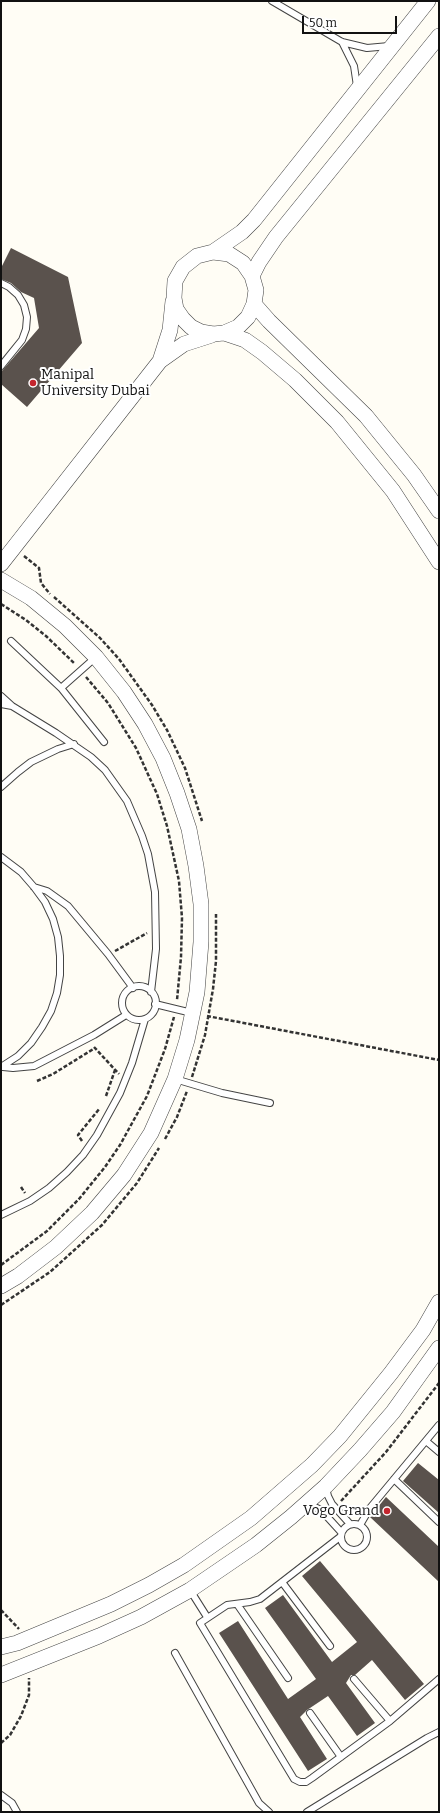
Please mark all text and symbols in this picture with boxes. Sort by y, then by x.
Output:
scale bar [304,8,399,34]
text: 50 m [309,16,337,30]
place label: Manipal University Dubai [41,367,150,400]
marker: Manipal University Dubai [28,378,38,388]
place label: Vogo Grand [303,1503,379,1519]
marker: Vogo Grand [382,1506,392,1516]

